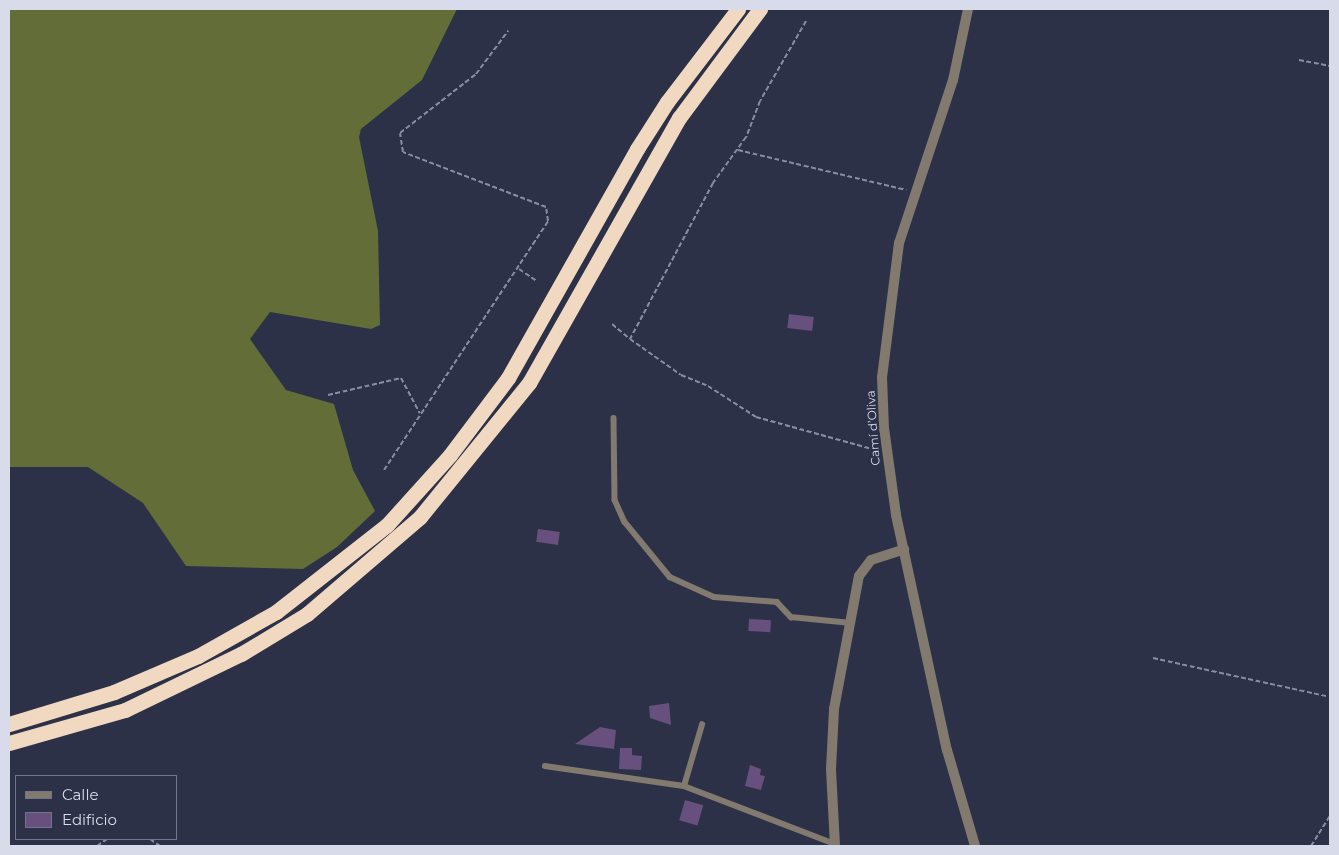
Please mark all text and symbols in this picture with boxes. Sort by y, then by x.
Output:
street label: Camí d’Oliva [863,390,883,466]
legend [15,775,178,840]
text: Calle [62,785,99,804]
text: Edificio [62,810,117,829]

